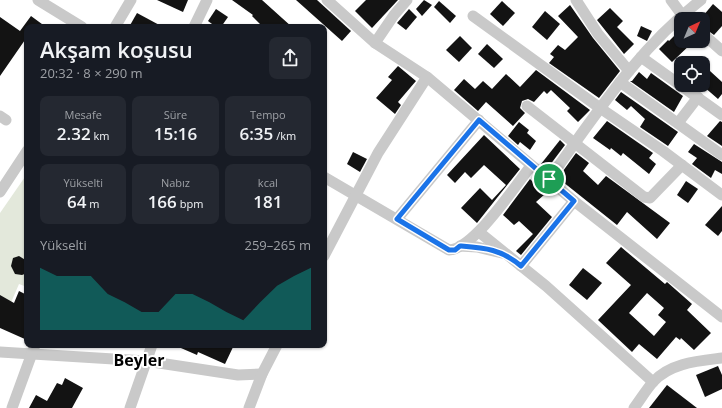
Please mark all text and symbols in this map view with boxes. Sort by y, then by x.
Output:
north arrow [674,12,710,48]
map controls [674,12,710,92]
text: Akşam koşusu [40,34,193,64]
button: share [269,37,311,79]
button: locate [674,56,710,92]
text: 20:32 · 8 × 290 m [40,64,143,82]
text: Mesafe [65,107,102,122]
text: Süre [164,107,187,122]
text: Tempo [250,107,286,122]
text: 2.32 [57,122,91,145]
text: 15:16 [154,122,197,145]
text: 6:35 [239,122,273,145]
text: km [91,128,109,143]
text: /km [273,128,296,143]
pin [532,162,566,196]
icon: arrive [538,168,560,190]
text: Yükselti [63,175,103,190]
text: Nabız [161,175,190,190]
text: kcal [258,175,278,190]
text: 64 [67,190,86,213]
text: 166 [148,190,177,213]
text: 181 [253,190,282,213]
text: m [86,196,99,211]
text: bpm [177,196,203,211]
text: Yükselti [40,236,87,254]
text: 259–265 m [244,236,311,254]
district label: Beyler [114,349,164,371]

